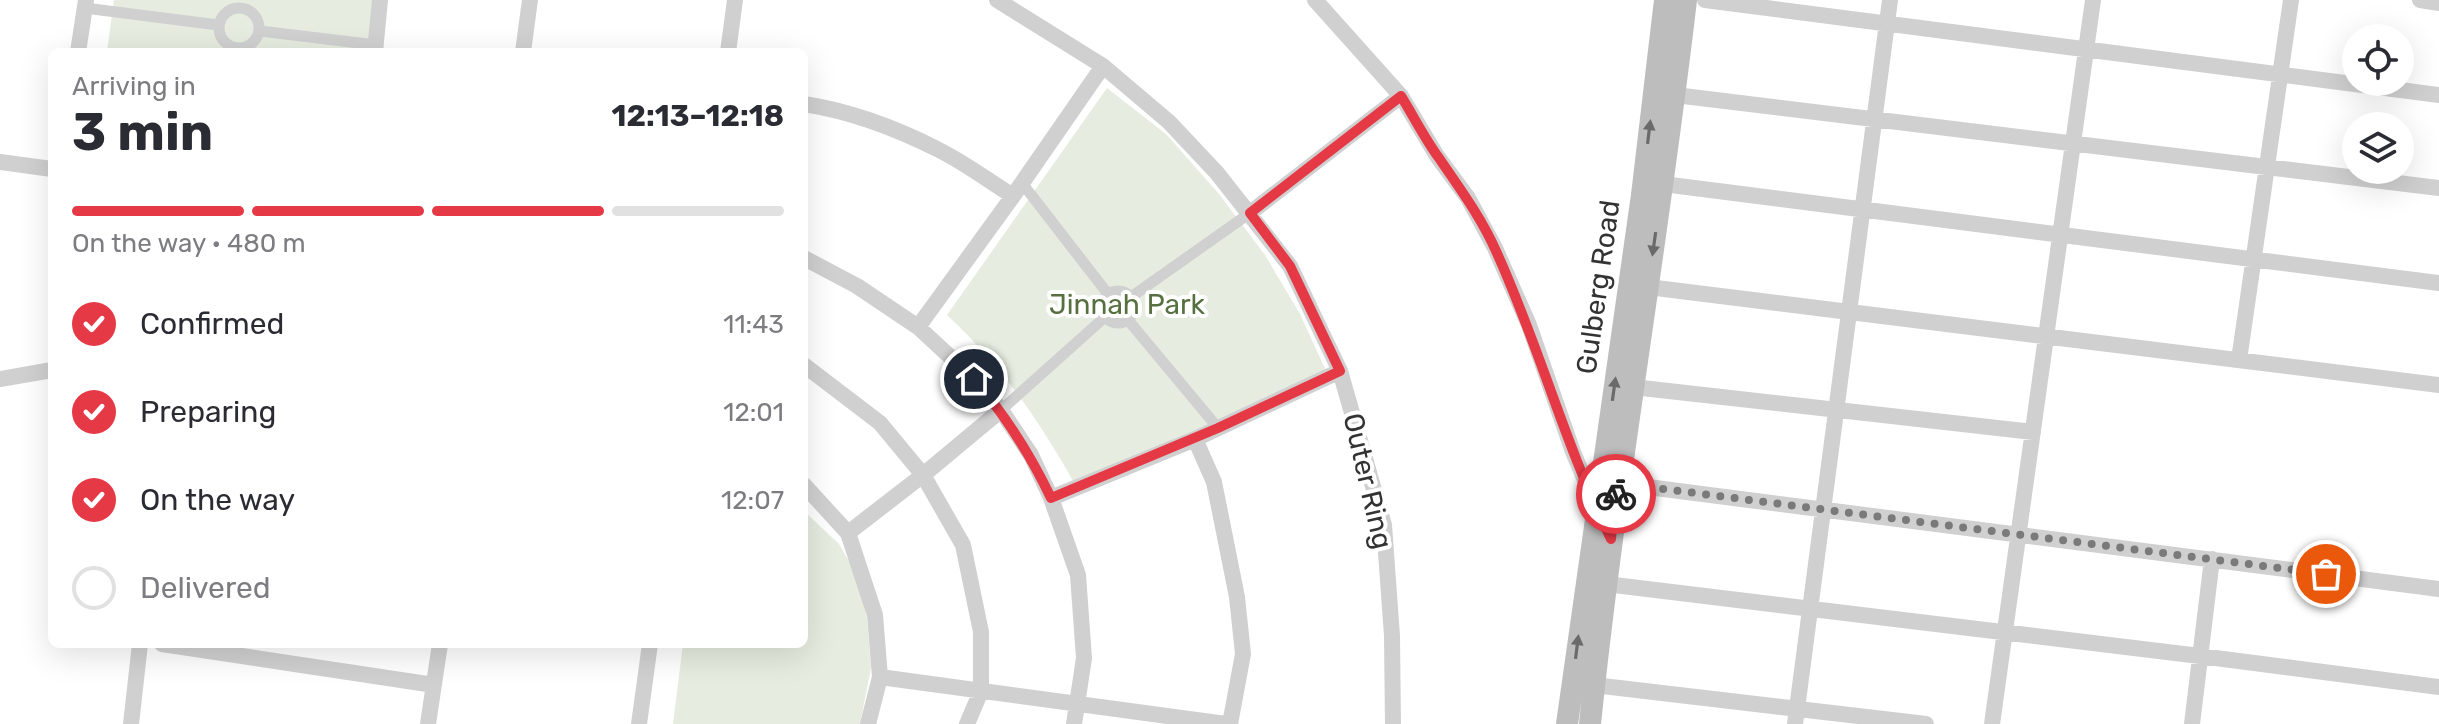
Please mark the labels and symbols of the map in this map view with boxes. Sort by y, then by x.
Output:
one-way arrow [1643,119,1656,144]
street label: Gulberg Road [1569,198,1627,376]
one-way arrow [1647,232,1660,257]
park label: Jinnah Park [1049,288,1206,321]
pin [940,345,1008,413]
one-way arrow [1608,376,1621,401]
street label: Outer Ring [1336,410,1400,552]
courier [1576,454,1656,534]
pin [2292,540,2360,608]
one-way arrow [1570,634,1583,659]

